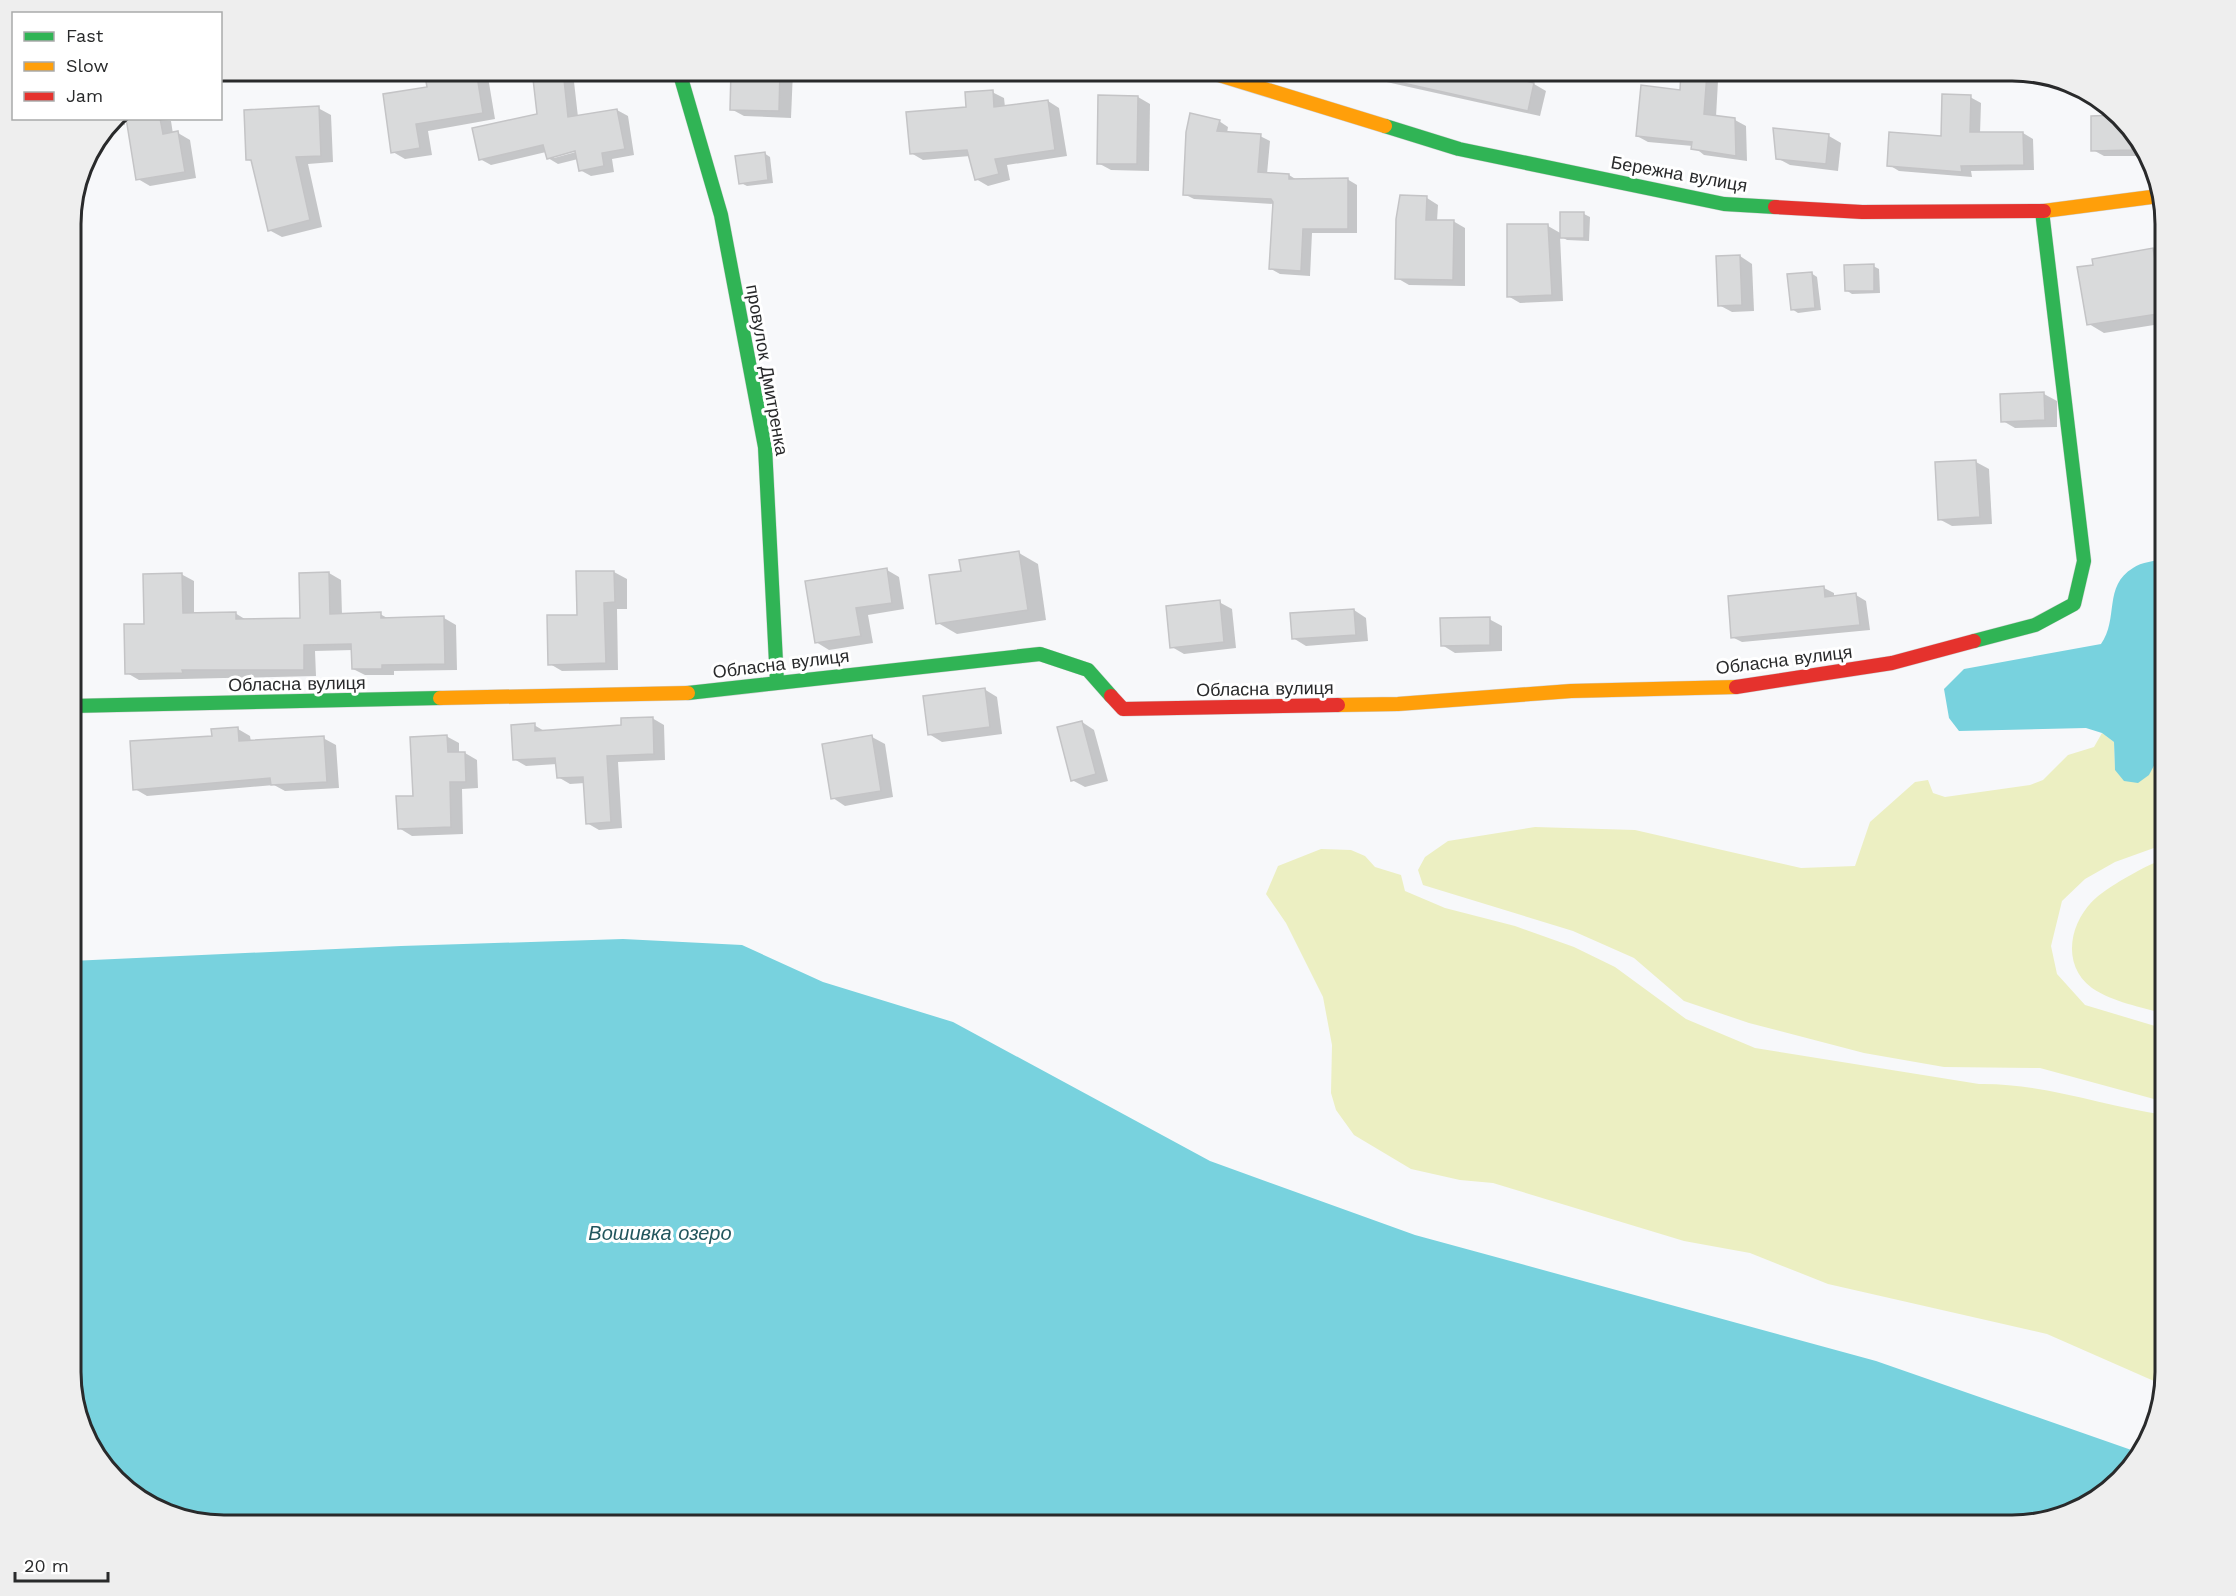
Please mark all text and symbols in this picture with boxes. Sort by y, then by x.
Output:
legend [12,12,222,120]
text: Fast [66,25,104,46]
text: Slow [66,55,109,76]
text: Jam [66,85,103,106]
street label: Бережна вулиця [1609,151,1749,196]
street label: провулок Дмитренка [742,283,793,458]
street label: Обласна вулиця [1714,641,1853,678]
street label: Обласна вулиця [711,645,850,682]
street label: Обласна вулиця [228,672,366,695]
street label: Обласна вулиця [1196,677,1334,700]
water label: Вошивка озеро [588,1221,732,1245]
scale bar [15,1545,108,1583]
text: 20 m [24,1555,69,1576]

